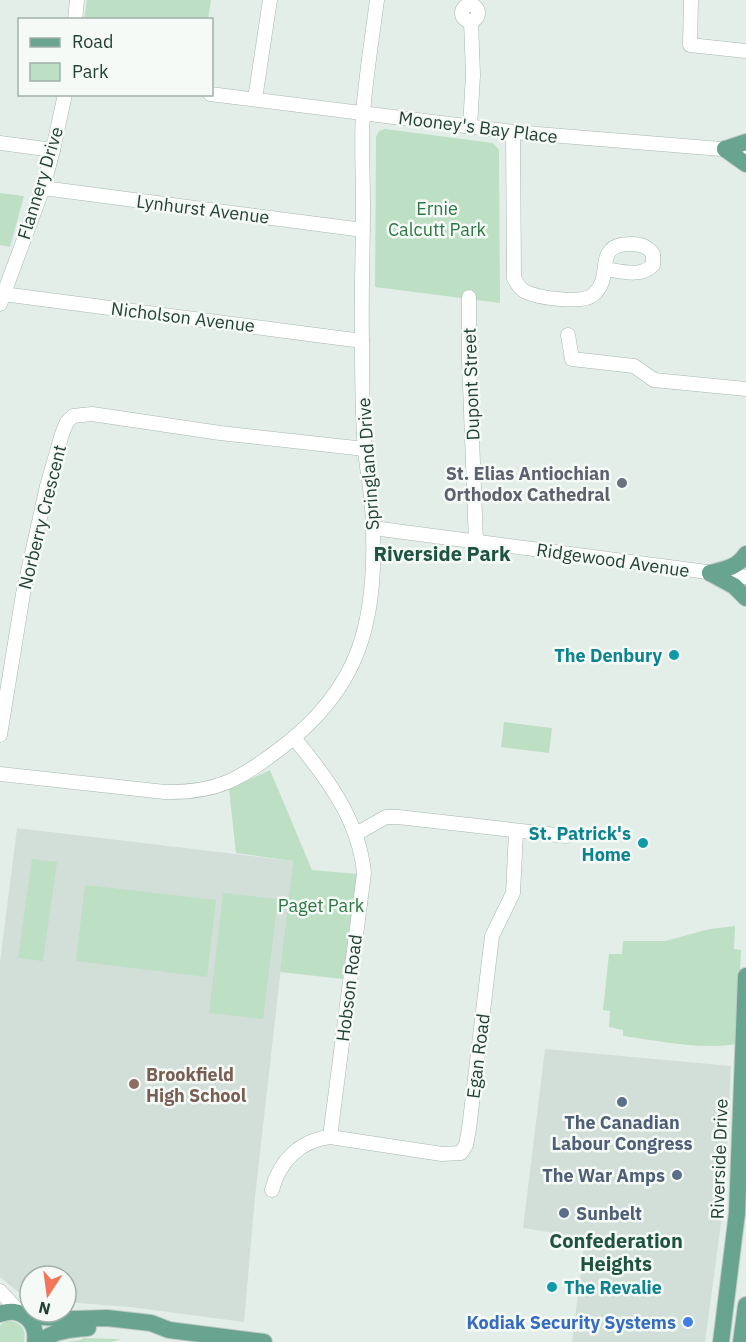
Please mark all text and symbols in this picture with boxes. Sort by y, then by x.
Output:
legend [18,18,213,96]
text: Road [72,30,113,53]
text: Park [72,60,109,83]
street label: Mooney's Bay Place [397,106,559,148]
street label: Flannery Drive [12,124,68,242]
street label: Lynhurst Avenue [135,189,271,229]
park label: Ernie Calcutt Park [388,197,487,241]
street label: Nicholson Avenue [110,297,256,337]
street label: Dupont Street [458,327,484,441]
street label: Springland Drive [352,397,384,531]
street label: Norberry Crescent [13,442,71,592]
place label: St. Elias Antiochian Orthodox Cathedral [444,462,611,506]
marker: St. Elias Antiochian Orthodox Cathedral [615,476,629,490]
street label: Ridgewood Avenue [535,538,691,582]
district label: Riverside Park [374,540,511,567]
place label: The Denbury [554,644,662,667]
marker: The Denbury [667,648,681,662]
place label: St. Patrick's Home [529,822,631,866]
marker: St. Patrick's Home [636,836,650,850]
park label: Paget Park [278,894,365,917]
street label: Hobson Road [331,933,367,1043]
street label: Egan Road [461,1012,495,1100]
place label: Brookfield High School [146,1063,247,1107]
marker: Brookfield High School [127,1077,141,1091]
marker: The Canadian Labour Congress [615,1095,629,1109]
street label: Riverside Drive [705,1098,733,1220]
place label: The Canadian Labour Congress [551,1111,693,1155]
place label: The War Amps [542,1164,665,1187]
marker: The War Amps [670,1168,684,1182]
place label: Sunbelt [576,1202,642,1225]
marker: Sunbelt [557,1206,571,1220]
district label: Confederation Heights [549,1227,683,1277]
north arrow [18,1264,78,1324]
place label: The Revalie [564,1276,662,1299]
marker: The Revalie [545,1280,559,1294]
text: N [37,1298,53,1320]
place label: Kodiak Security Systems [467,1311,676,1334]
marker: Kodiak Security Systems [681,1315,695,1329]

